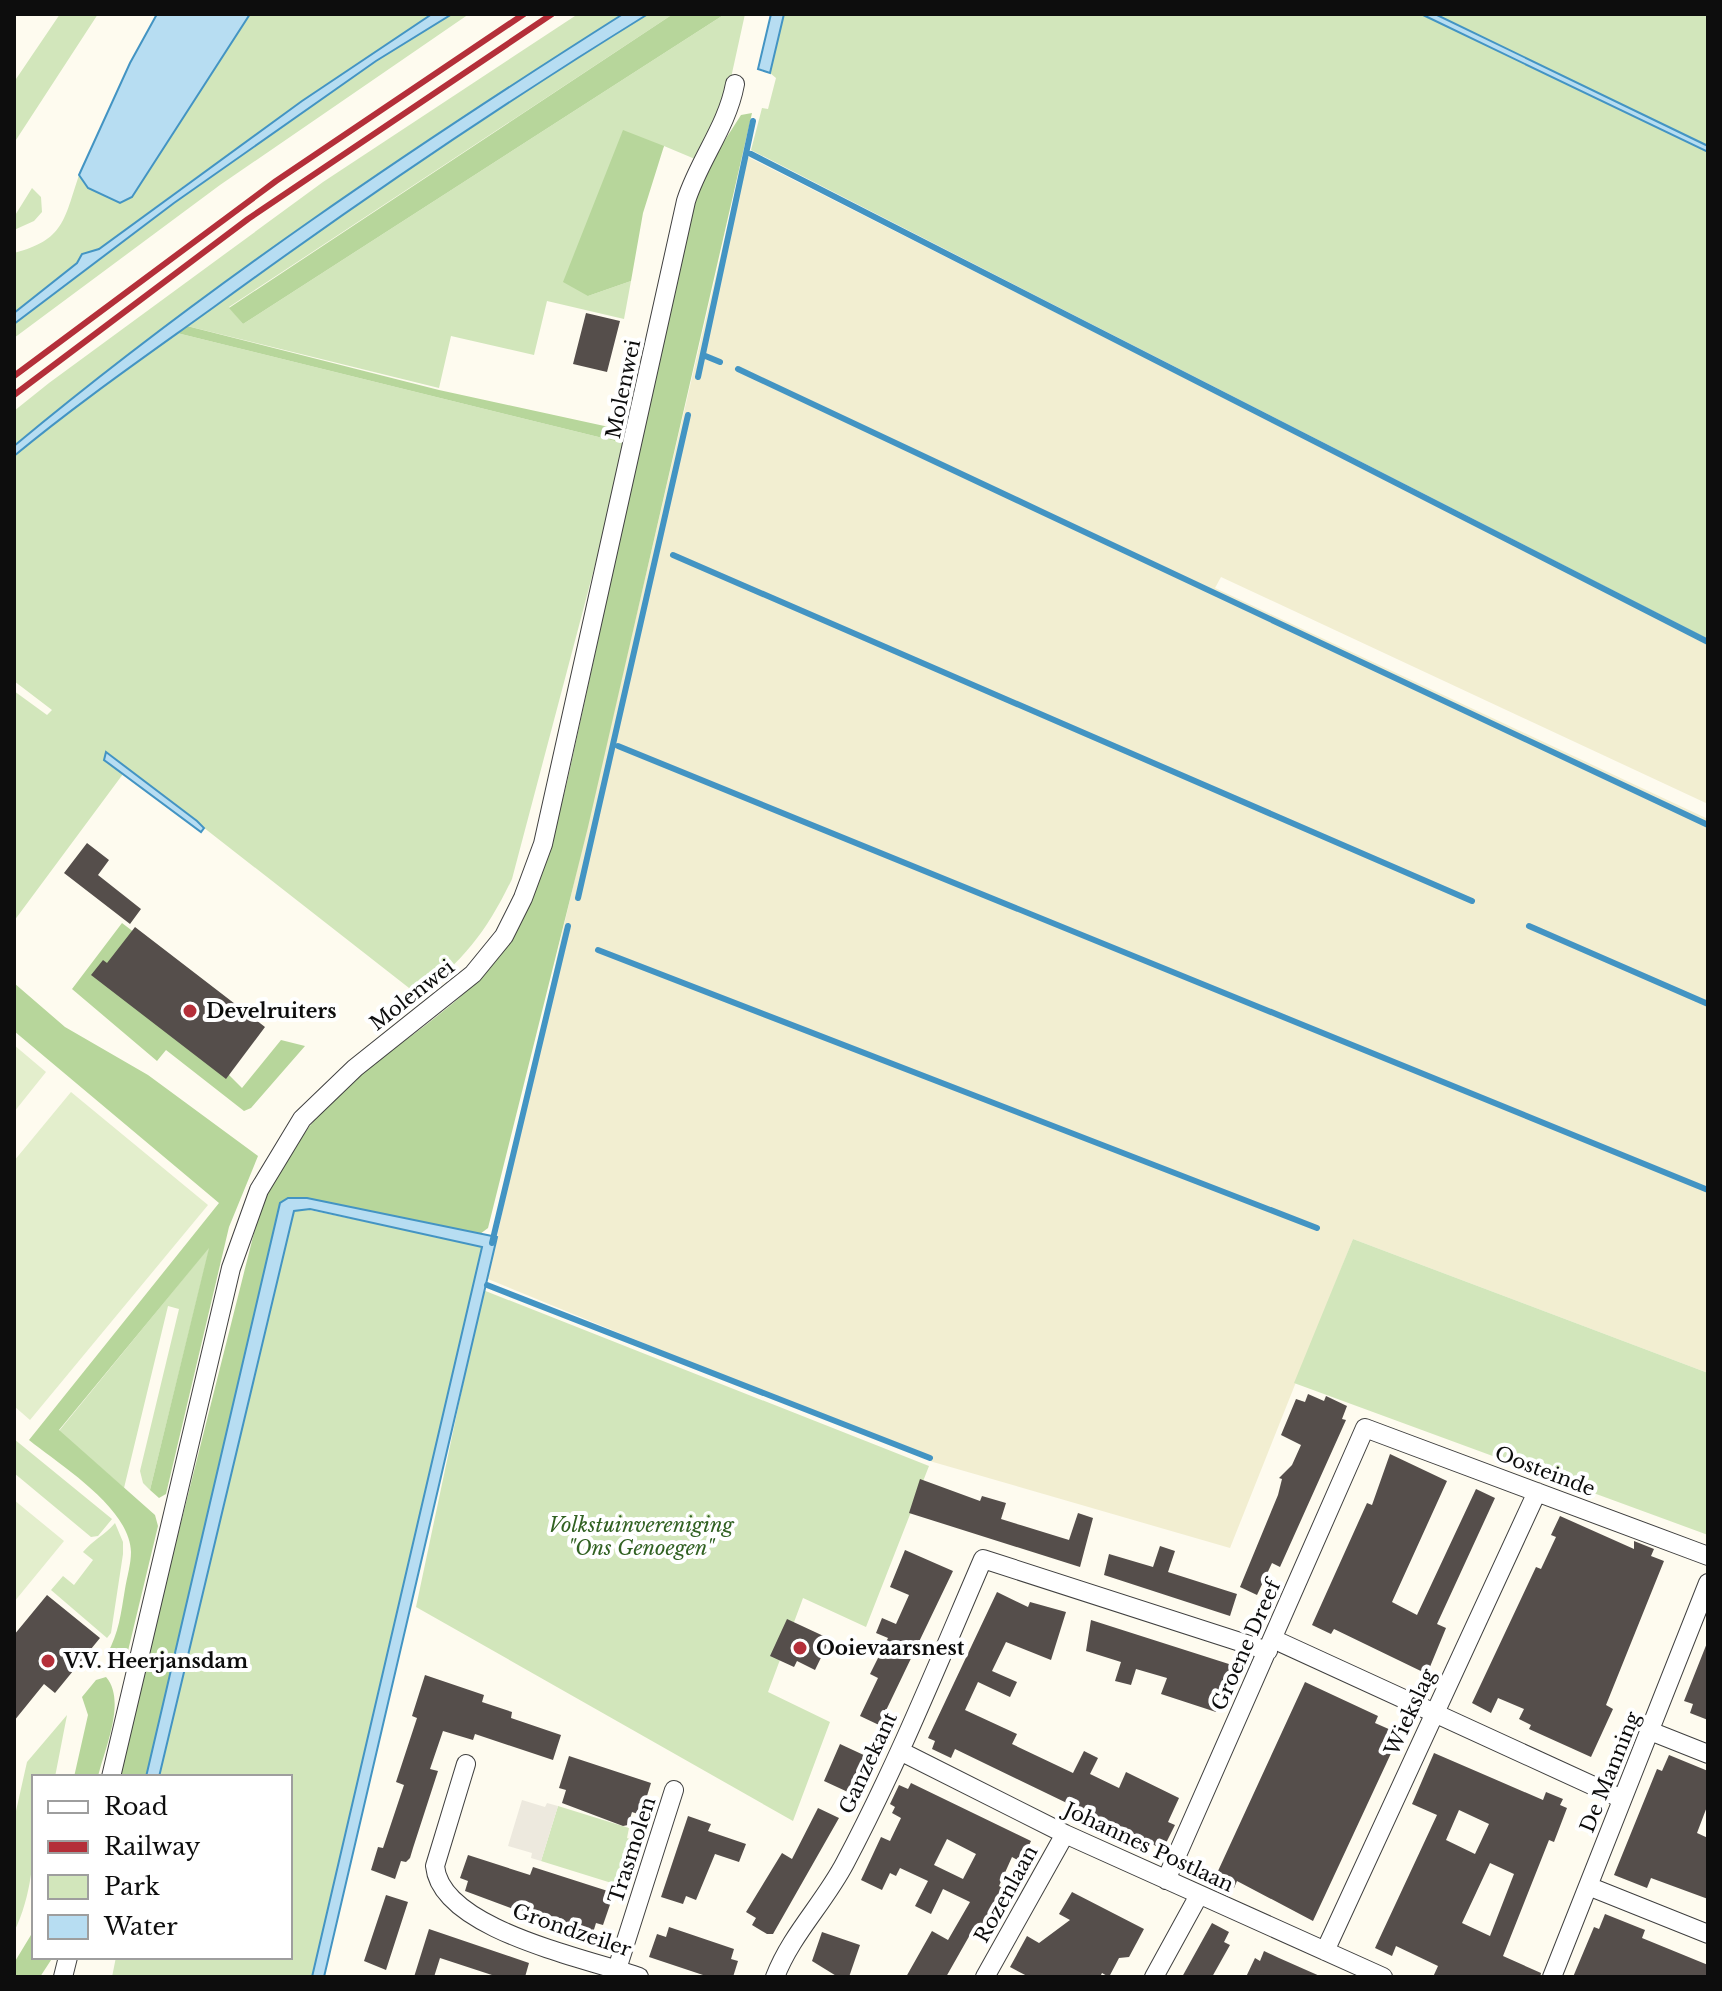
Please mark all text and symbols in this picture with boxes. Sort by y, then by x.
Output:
street label: Molenwei [601,337,645,441]
street label: Molenwei [365,954,459,1035]
place label: Develruiters [206,999,337,1023]
marker: Develruiters [181,1002,199,1020]
street label: Oosteinde [1491,1441,1599,1501]
park label: Volkstuinvereniging "Ons Genoegen" [548,1513,735,1560]
street label: Groene Dreef [1206,1573,1287,1714]
place label: Ooievaarsnest [816,1636,965,1660]
marker: Ooievaarsnest [791,1639,809,1657]
place label: V.V. Heerjansdam [63,1649,248,1673]
marker: V.V. Heerjansdam [39,1652,57,1670]
street label: Wiekslag [1379,1664,1441,1760]
street label: De Manning [1575,1707,1645,1836]
street label: Ganzekant [834,1708,902,1818]
legend [32,1775,292,1959]
text: Road [104,1792,168,1821]
street label: Trasmolen [603,1793,661,1906]
street label: Johannes Postlaan [1058,1796,1238,1897]
text: Railway [104,1832,201,1861]
street label: Rozenlaan [969,1841,1043,1947]
text: Park [104,1872,160,1901]
street label: Grondzeiler [509,1898,635,1962]
text: Water [103,1912,178,1941]

